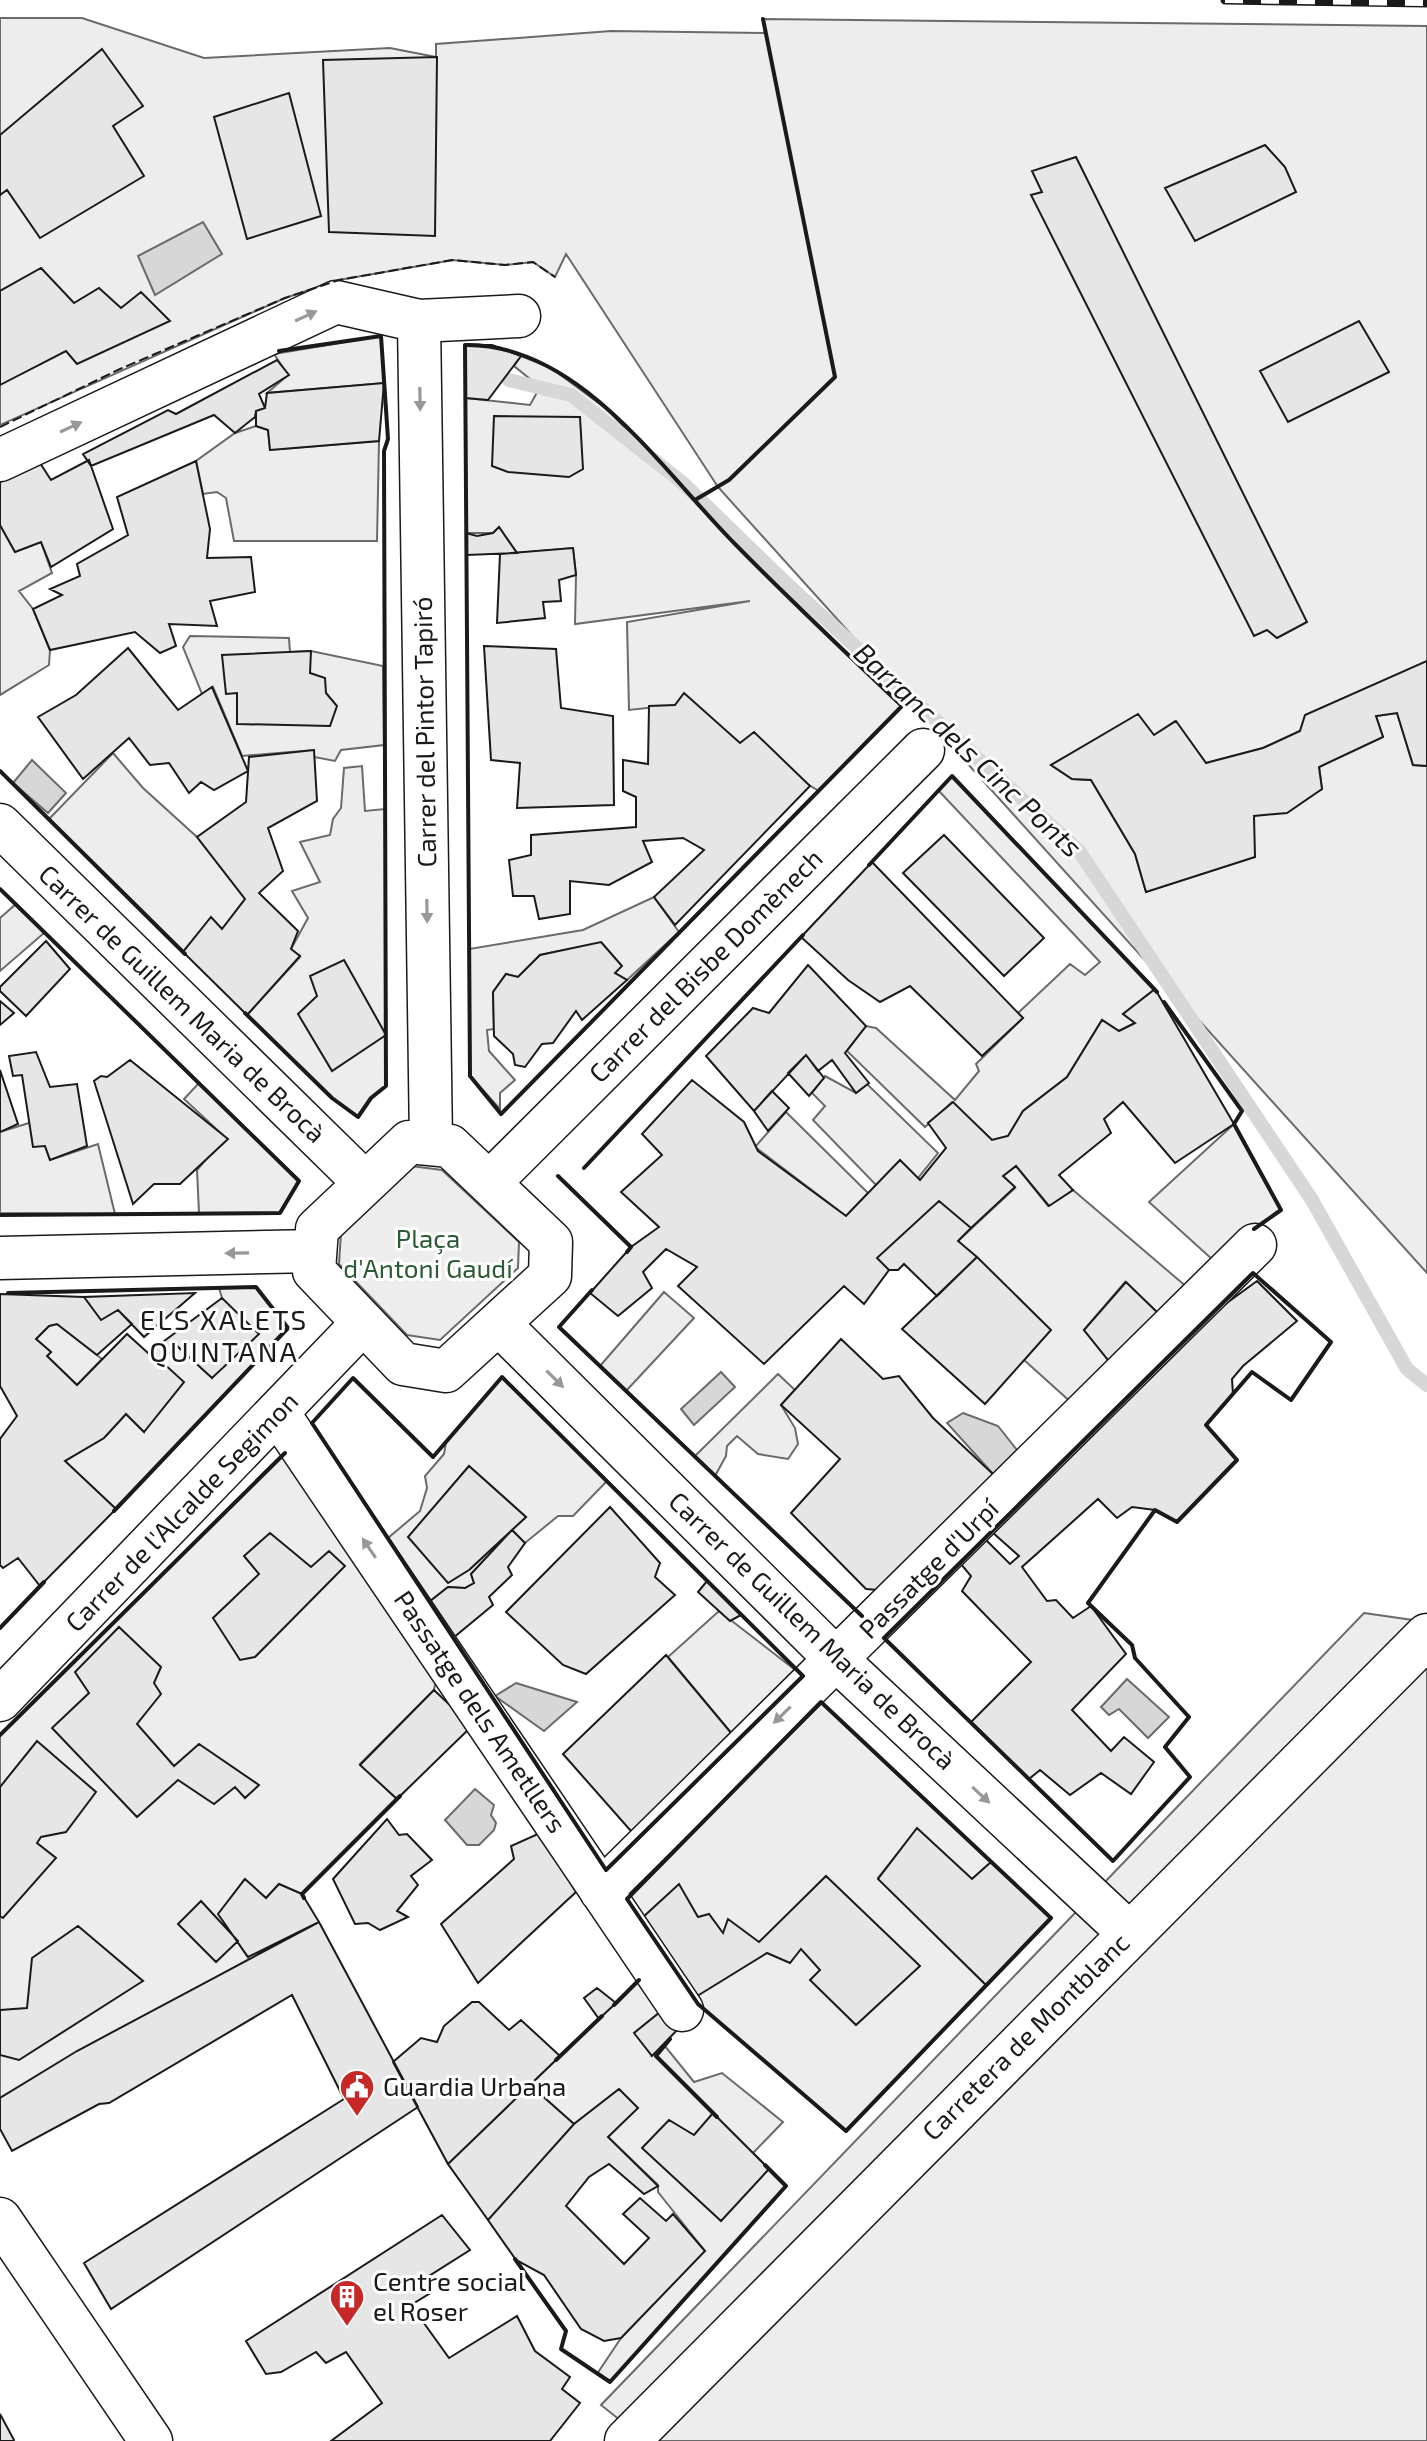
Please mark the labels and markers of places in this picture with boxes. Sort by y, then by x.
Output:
public building icon: Guardia Urbana [338,2068,376,2118]
place label: Guardia Urbana [383,2070,566,2101]
place label: Centre social el Roser [373,2265,526,2326]
building icon: Centre social el Roser [328,2278,366,2328]

